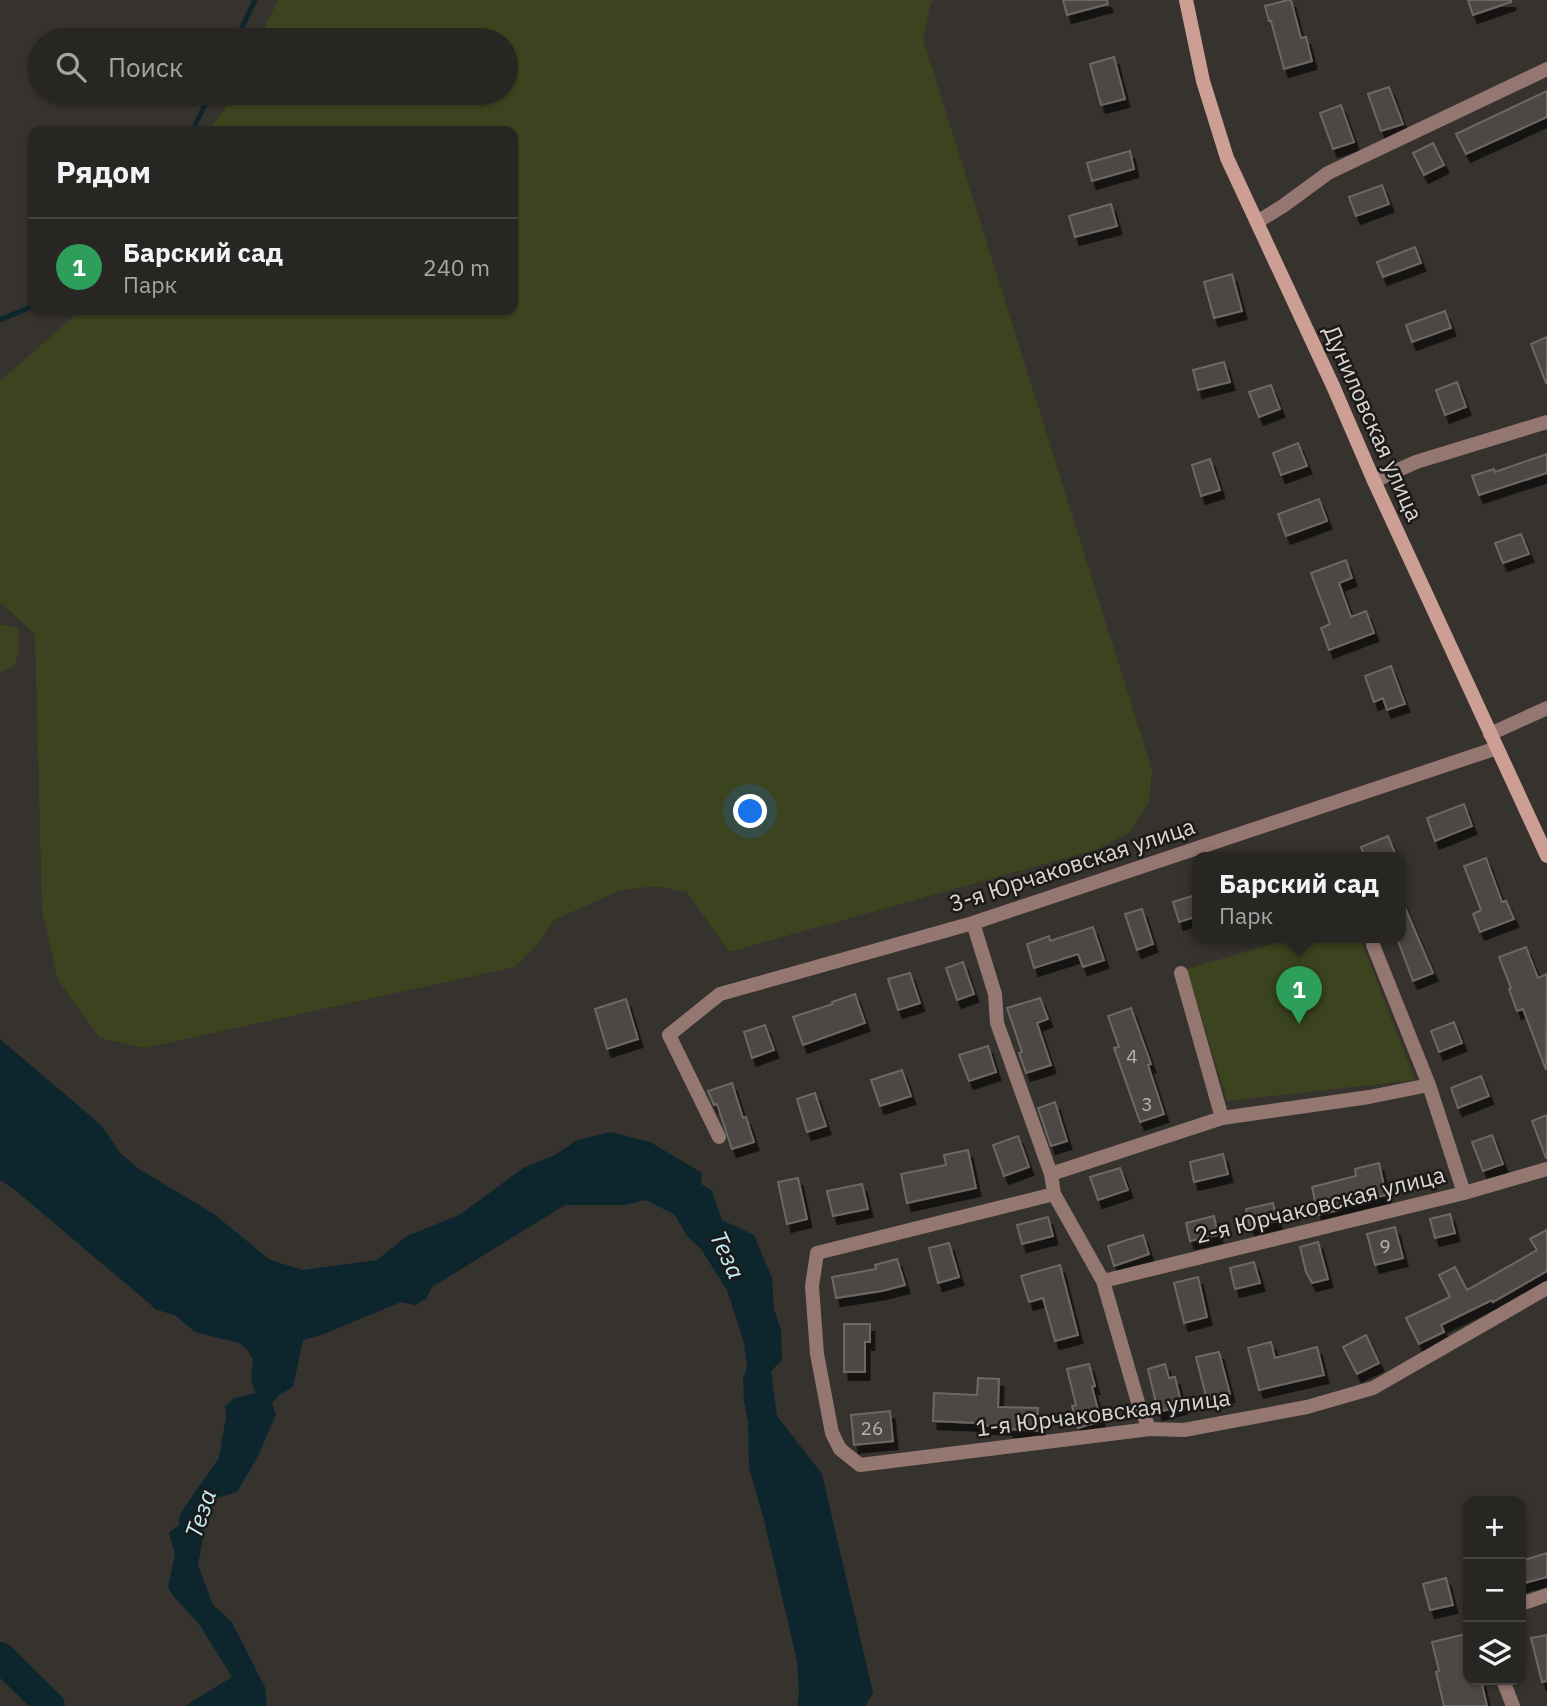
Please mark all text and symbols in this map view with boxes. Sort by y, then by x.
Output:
search box [28,28,518,105]
icon: search [52,48,90,86]
text: Поиск [108,50,183,84]
text: Рядом [56,152,151,191]
text: Барский сад [123,235,283,269]
text: 1 [72,252,86,282]
text: 240 m [423,252,490,282]
text: Парк [123,269,177,299]
street label: Дуниловская улица [1317,320,1431,525]
your location [733,794,767,828]
street label: 3-я Юрчаковская улица [945,810,1198,918]
popup [1192,852,1406,943]
text: Барский сад [1219,866,1379,900]
text: Парк [1219,900,1273,930]
pin: 1 [1276,966,1322,1024]
house number: 4 [1126,1044,1138,1068]
house number: 3 [1141,1092,1153,1116]
street label: 2-я Юрчаковская улица [1192,1158,1448,1250]
water label: Теза [703,1225,753,1284]
house number: 9 [1379,1234,1391,1258]
street label: 1-я Юрчаковская улица [974,1381,1232,1443]
house number: 26 [861,1416,883,1440]
water label: Теза [177,1485,223,1542]
map controls [1463,1496,1526,1685]
button: + [1463,1496,1526,1559]
button: − [1463,1559,1526,1622]
button: layers [1463,1622,1526,1685]

